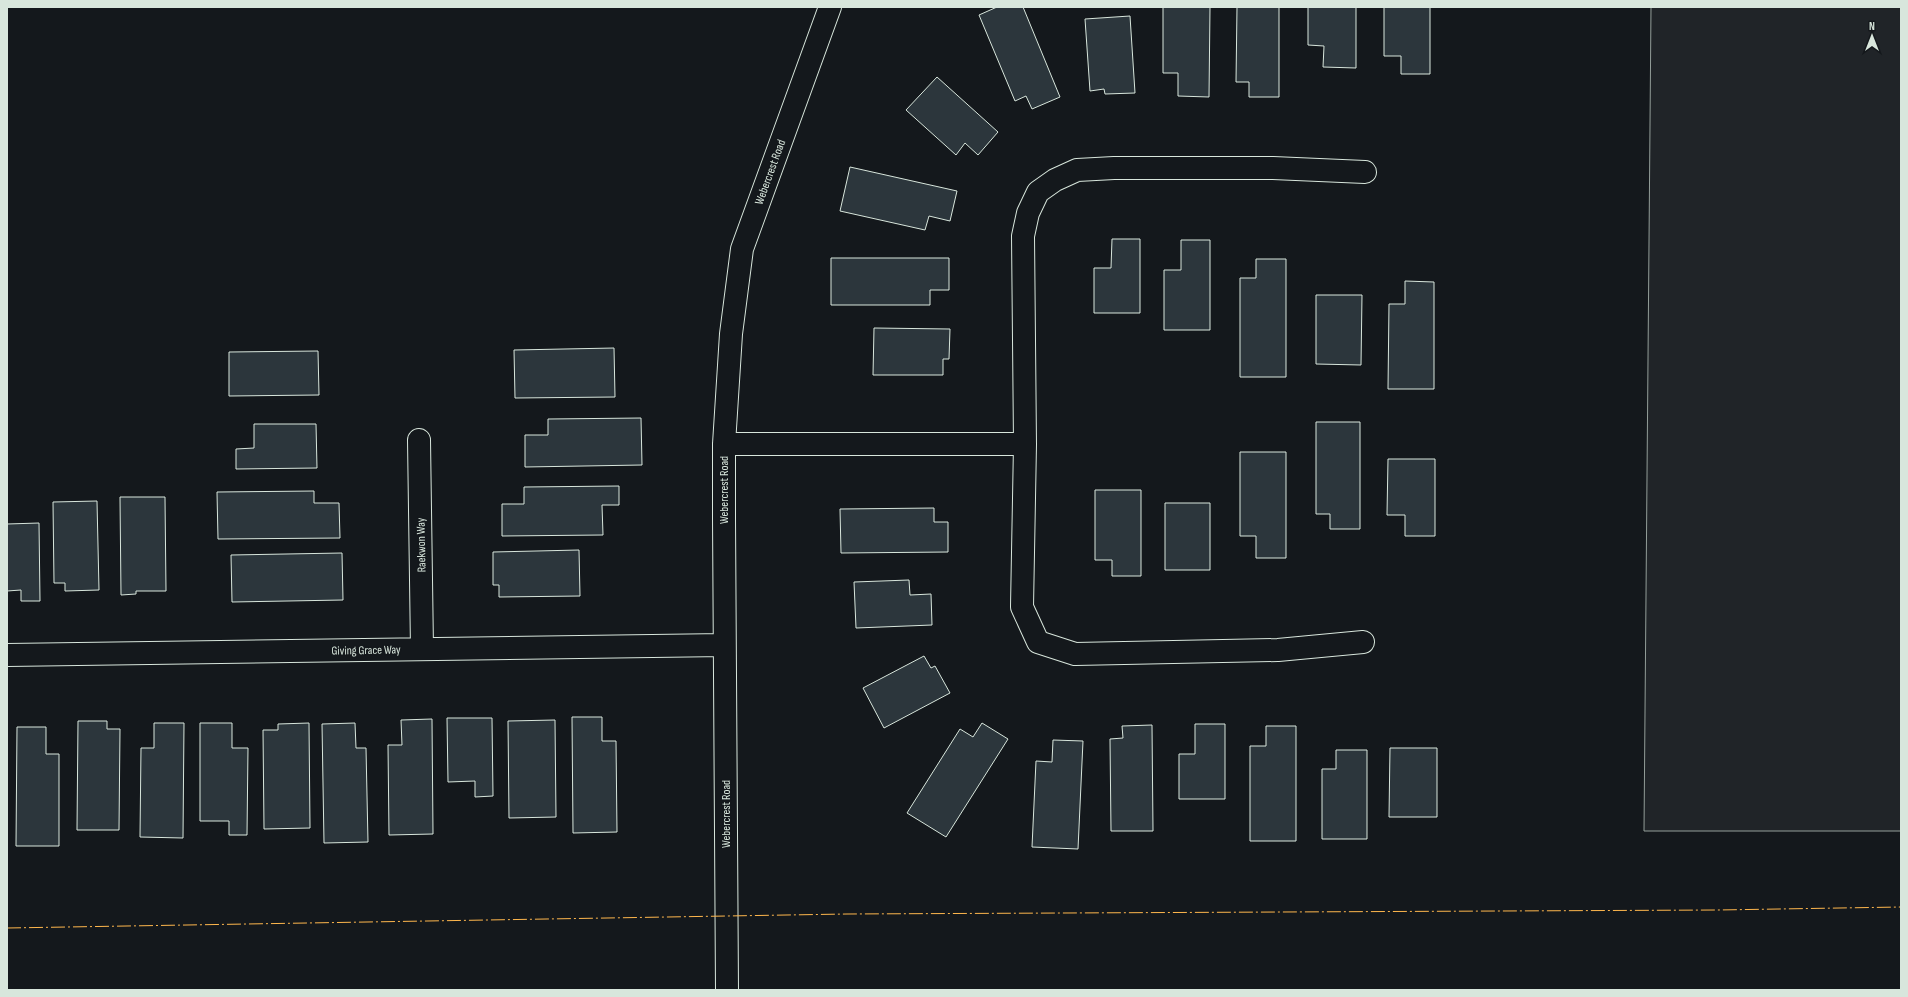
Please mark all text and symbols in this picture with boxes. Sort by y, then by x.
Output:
north arrow [1852,16,1892,56]
text: N [1869,20,1875,33]
street label: Webercrest Road [752,138,789,207]
street label: Webercrest Road [717,456,732,524]
street label: Raekwon Way [414,517,429,573]
street label: Giving Grace Way [331,642,401,659]
street label: Webercrest Road [719,780,734,848]

